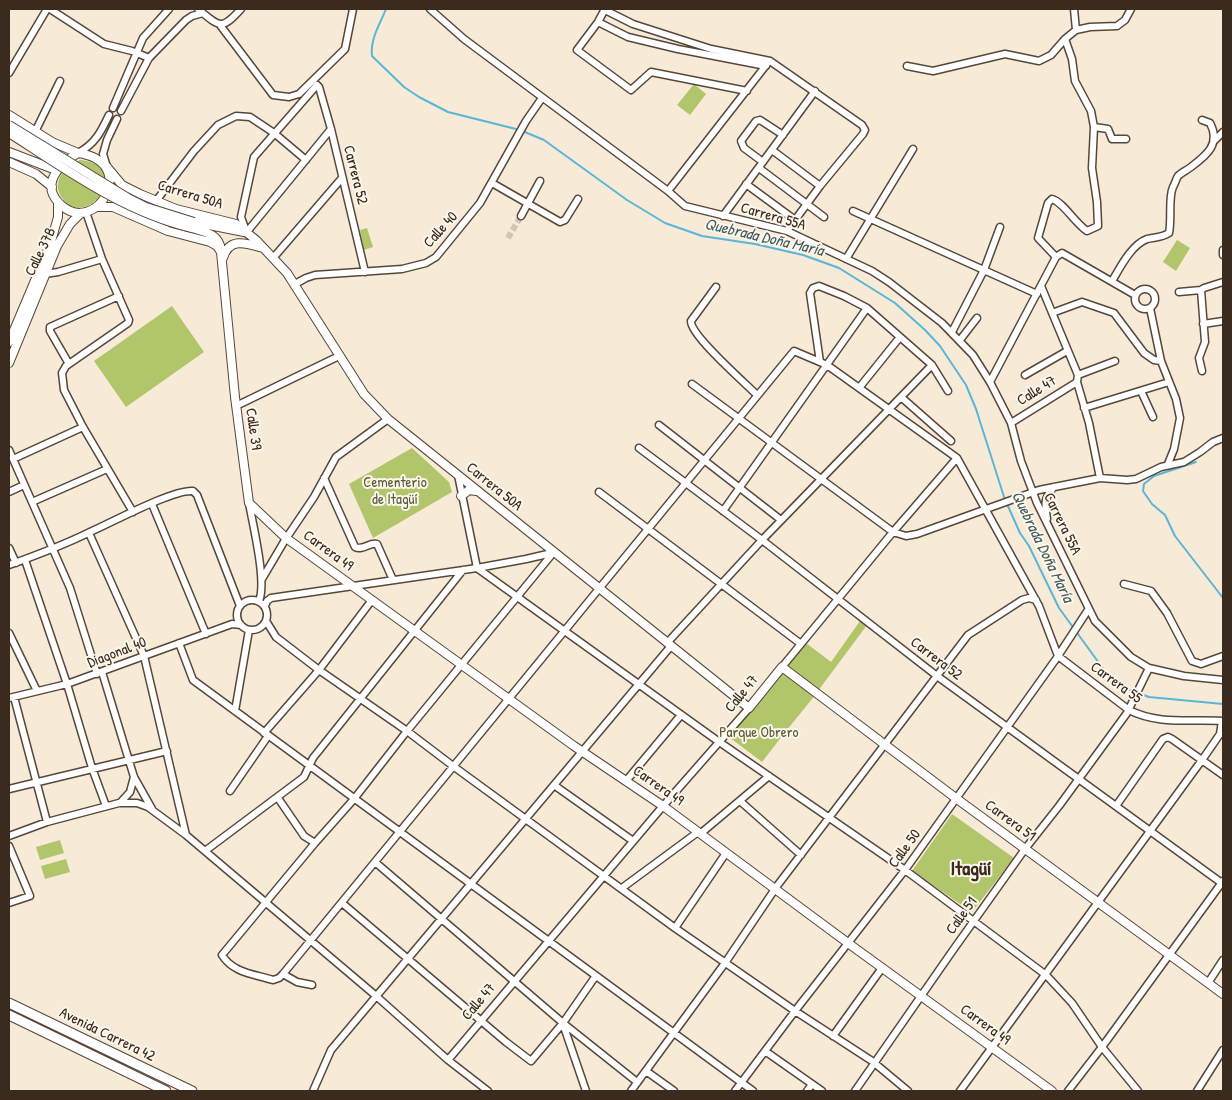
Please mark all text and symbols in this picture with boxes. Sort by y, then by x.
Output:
street label: Carrera 52 [339,144,371,206]
street label: Carrera 50A [155,177,225,213]
street label: Carrera 55A [738,199,808,235]
street label: Calle 40 [420,208,462,252]
water label: Quebrada Doña María [703,215,825,261]
street label: Calle 37B [22,225,60,279]
street label: Calle 47 [1014,372,1060,410]
street label: Calle 39 [241,407,265,451]
street label: Carrera 50A [462,459,526,515]
park label: Cementerio de Itagüí [363,474,427,509]
water label: Quebrada Doña María [1007,488,1077,606]
street label: Carrera 55A [1039,490,1085,558]
street label: Carrera 49 [299,527,357,575]
street label: Diagonal 40 [85,634,149,672]
street label: Carrera 52 [907,634,965,684]
street label: Carrera 55 [1087,658,1145,708]
street label: Calle 47 [721,672,763,716]
park label: Parque Obrero [719,724,799,742]
street label: Carrera 49 [629,762,687,810]
street label: Carrera 51 [981,797,1039,845]
street label: Calle 50 [885,826,925,872]
district label: Itagüí [951,858,991,882]
street label: Calle 51 [942,894,982,938]
street label: Calle 47 [458,980,500,1024]
street label: Carrera 49 [956,1001,1014,1049]
street label: Avenida Carrera 42 [56,1004,158,1066]

